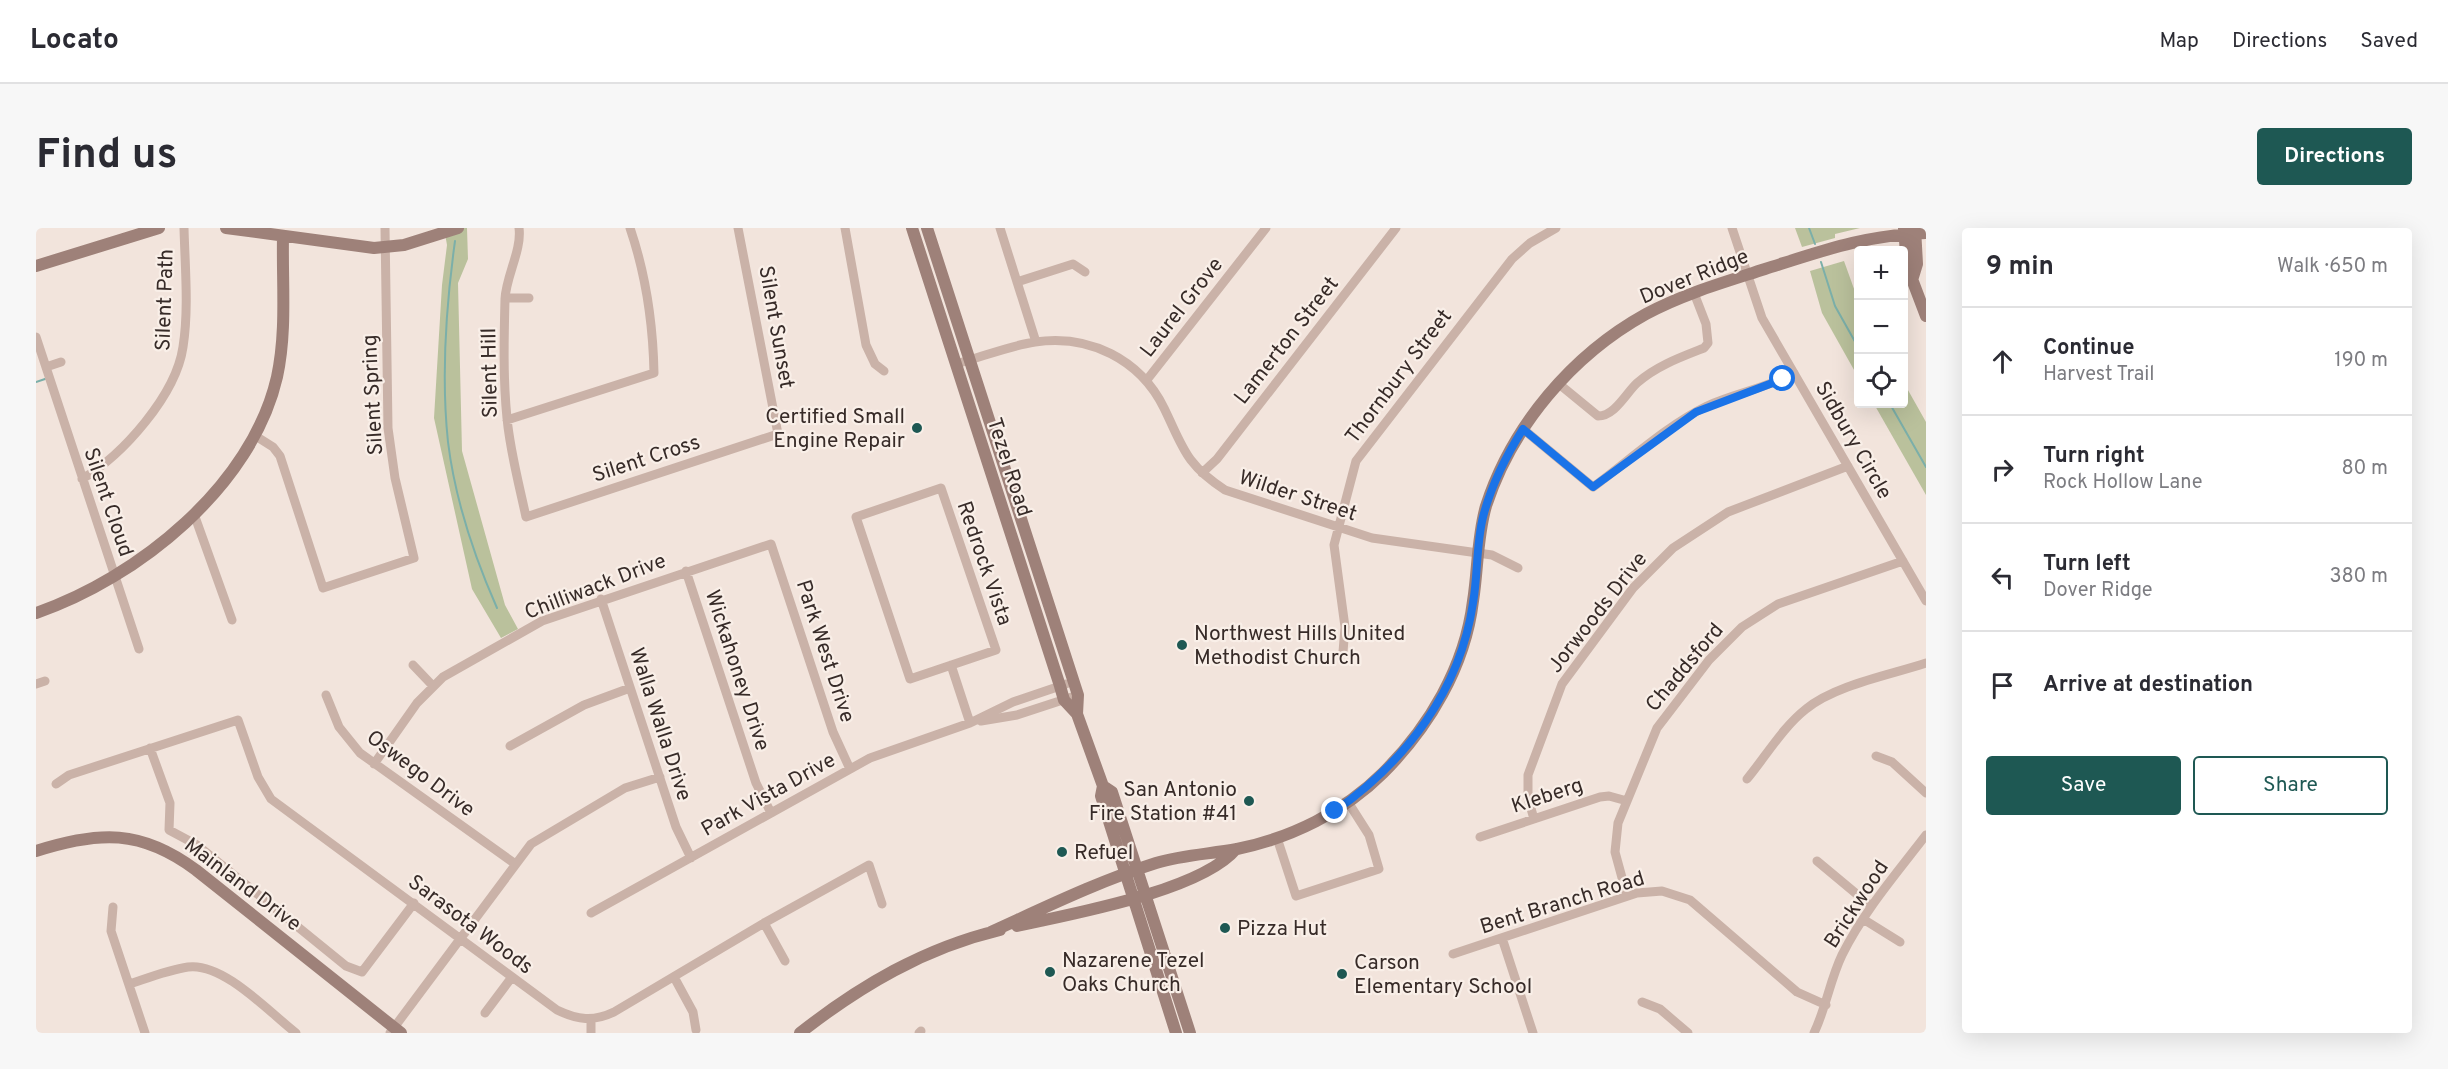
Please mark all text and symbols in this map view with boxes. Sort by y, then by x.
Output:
text: Locato [30,23,119,59]
text: Map [2159,28,2199,55]
text: Directions [2232,28,2327,55]
text: Saved [2360,28,2418,55]
button: Directions [2257,128,2412,185]
text: Find us [36,130,177,183]
street label: Dover Ridge [1636,243,1753,311]
map controls [1854,246,1908,408]
button: + [1854,246,1908,300]
street label: Silent Path [150,249,181,352]
text: 9 min [1986,251,2054,284]
street label: Laurel Grove [1135,252,1230,363]
text: Walk · 650 m [2277,254,2388,280]
street label: Silent Sunset [751,264,800,391]
street label: Lamerton Street [1229,272,1346,410]
button: − [1854,300,1908,354]
street label: Thornbury Street [1340,304,1459,450]
street label: Silent Hill [476,328,505,418]
street label: Silent Spring [357,334,390,456]
text: Continue [2043,335,2134,362]
icon: ahead [1986,345,2019,378]
text: 190 m [2334,348,2388,374]
button: locate [1854,354,1908,408]
text: Harvest Trail [2043,362,2155,388]
route start [1769,365,1795,391]
street label: Sidbury Circle [1808,377,1897,505]
place label: Certified Small Engine Repair [765,404,905,455]
street label: Tezel Road [980,415,1037,520]
marker: Certified Small Engine Repair [910,421,924,435]
street label: Silent Cross [589,429,704,490]
text: Turn right [2043,443,2145,470]
street label: Silent Cloud [76,444,139,561]
icon: right [1986,453,2019,486]
text: 80 m [2342,456,2388,482]
street label: Wilder Street [1235,465,1360,528]
text: Rock Hollow Lane [2043,470,2203,496]
street label: Redrock Vista [950,498,1017,629]
street label: Jorwoods Drive [1542,547,1654,679]
street label: Chilliwack Drive [521,548,670,627]
text: Turn left [2043,551,2131,578]
icon: left [1986,561,2019,594]
text: 380 m [2329,564,2388,590]
street label: Park West Drive [789,577,860,726]
text: Dover Ridge [2043,578,2153,604]
street label: Wickahoney Drive [698,587,775,754]
street label: Chaddsford [1640,618,1730,718]
place label: Northwest Hills United Methodist Church [1194,621,1405,672]
marker: Northwest Hills United Methodist Church [1175,638,1189,652]
street label: Walla Walla Drive [622,644,697,805]
icon: arrive [1986,669,2019,702]
text: Arrive at destination [2043,672,2253,699]
street label: Oswego Drive [360,725,480,824]
street label: Park Vista Drive [697,747,841,843]
button: Save [1986,756,2181,815]
button: Share [2193,756,2388,815]
street label: Kleberg [1508,772,1587,821]
place label: San Antonio Fire Station #41 [1089,777,1237,828]
marker: San Antonio Fire Station #41 [1242,794,1256,808]
route end [1321,797,1347,823]
street label: Mainland Drive [178,832,306,938]
place label: Refuel [1074,840,1133,867]
marker: Refuel [1055,845,1069,859]
street label: Brickwood [1819,856,1896,954]
street label: Bent Branch Road [1477,866,1648,941]
street label: Sarasota Woods [402,869,538,981]
place label: Pizza Hut [1237,916,1327,943]
marker: Pizza Hut [1218,921,1232,935]
place label: Nazarene Tezel Oaks Church [1062,948,1205,999]
place label: Carson Elementary School [1354,950,1532,1001]
marker: Nazarene Tezel Oaks Church [1043,965,1057,979]
marker: Carson Elementary School [1335,967,1349,981]

